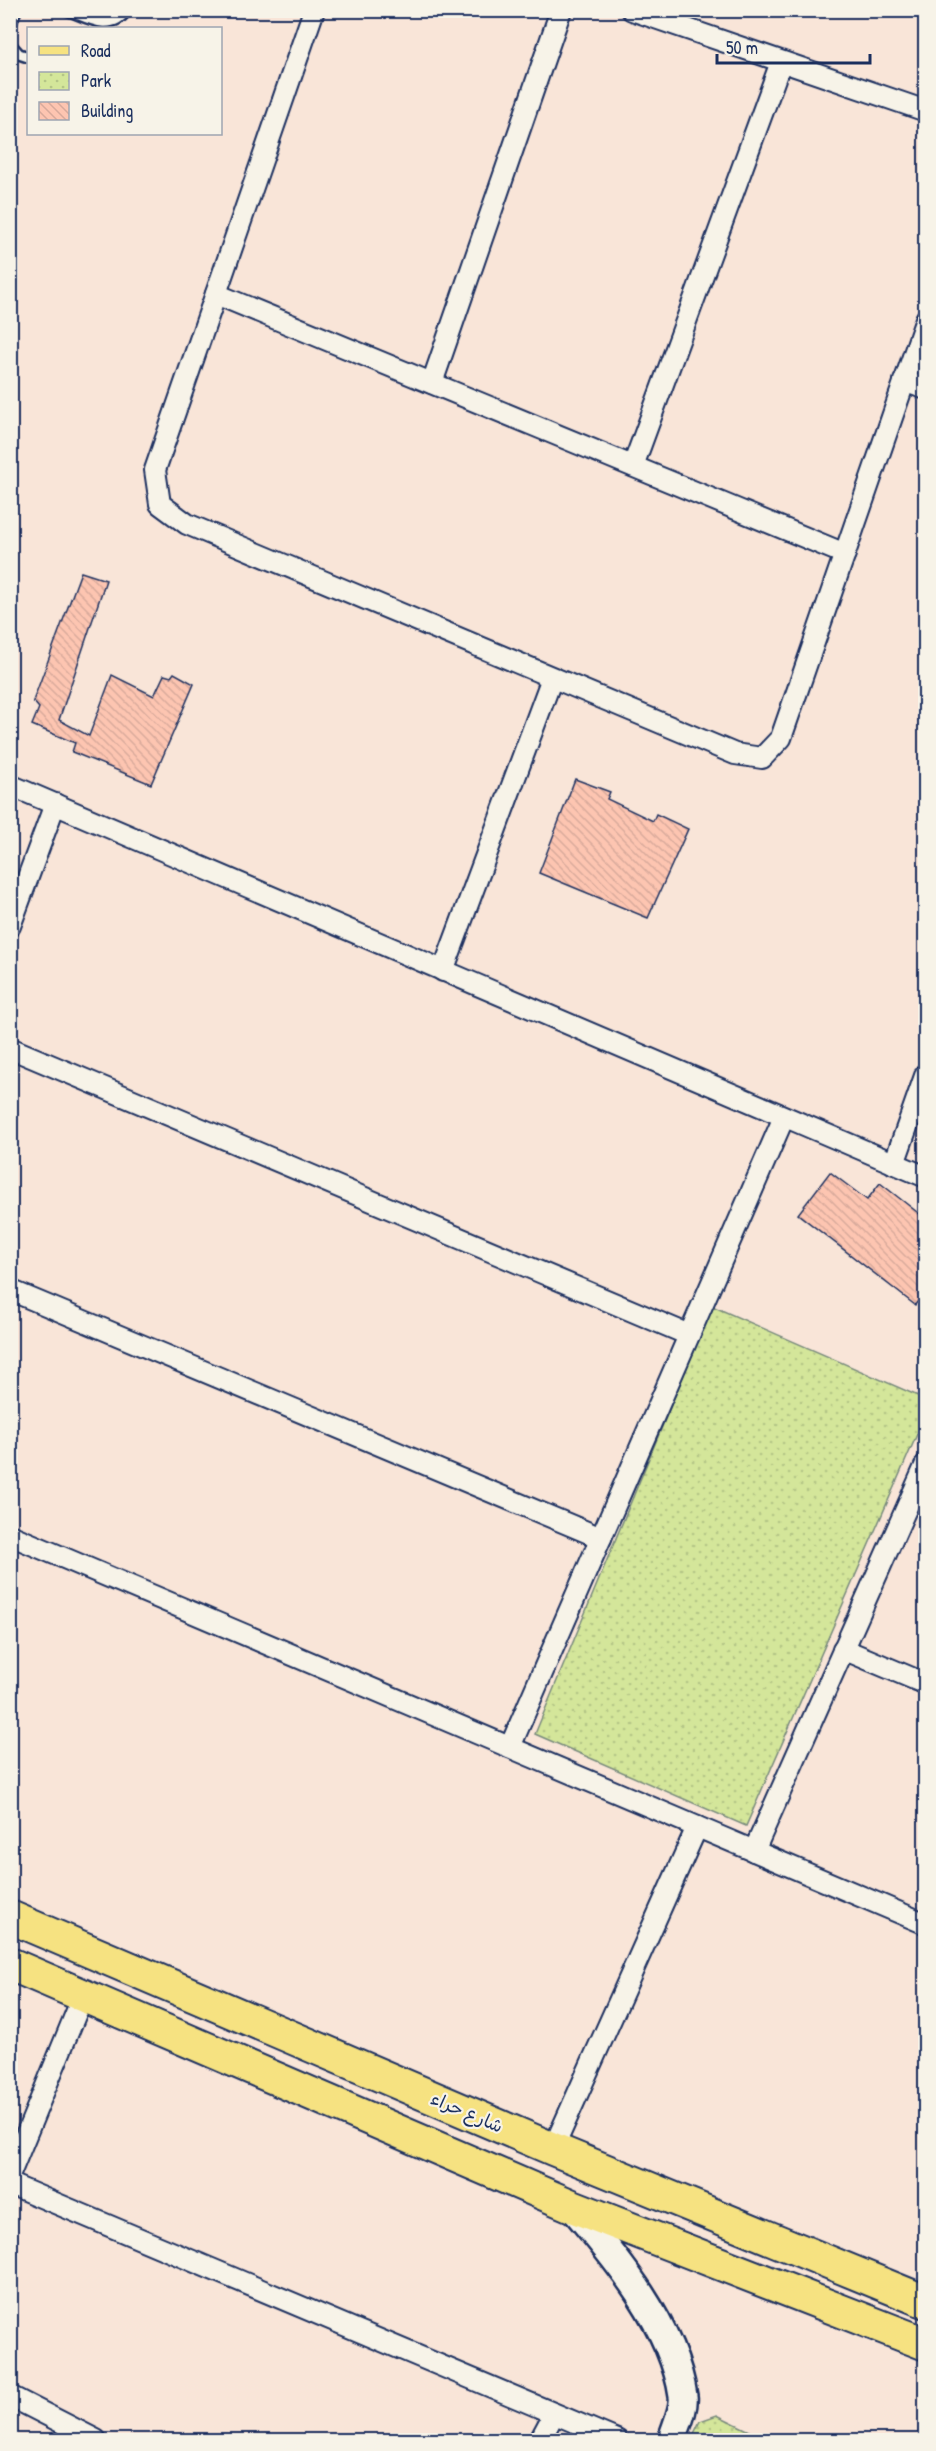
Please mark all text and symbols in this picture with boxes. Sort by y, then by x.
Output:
legend [27,27,222,135]
scale bar [717,27,870,65]
text: 50 m [726,35,758,60]
text: Road [81,38,111,63]
text: Park [81,68,112,93]
text: Building [81,98,133,123]
street label: شارع حراء [427,2086,507,2138]

